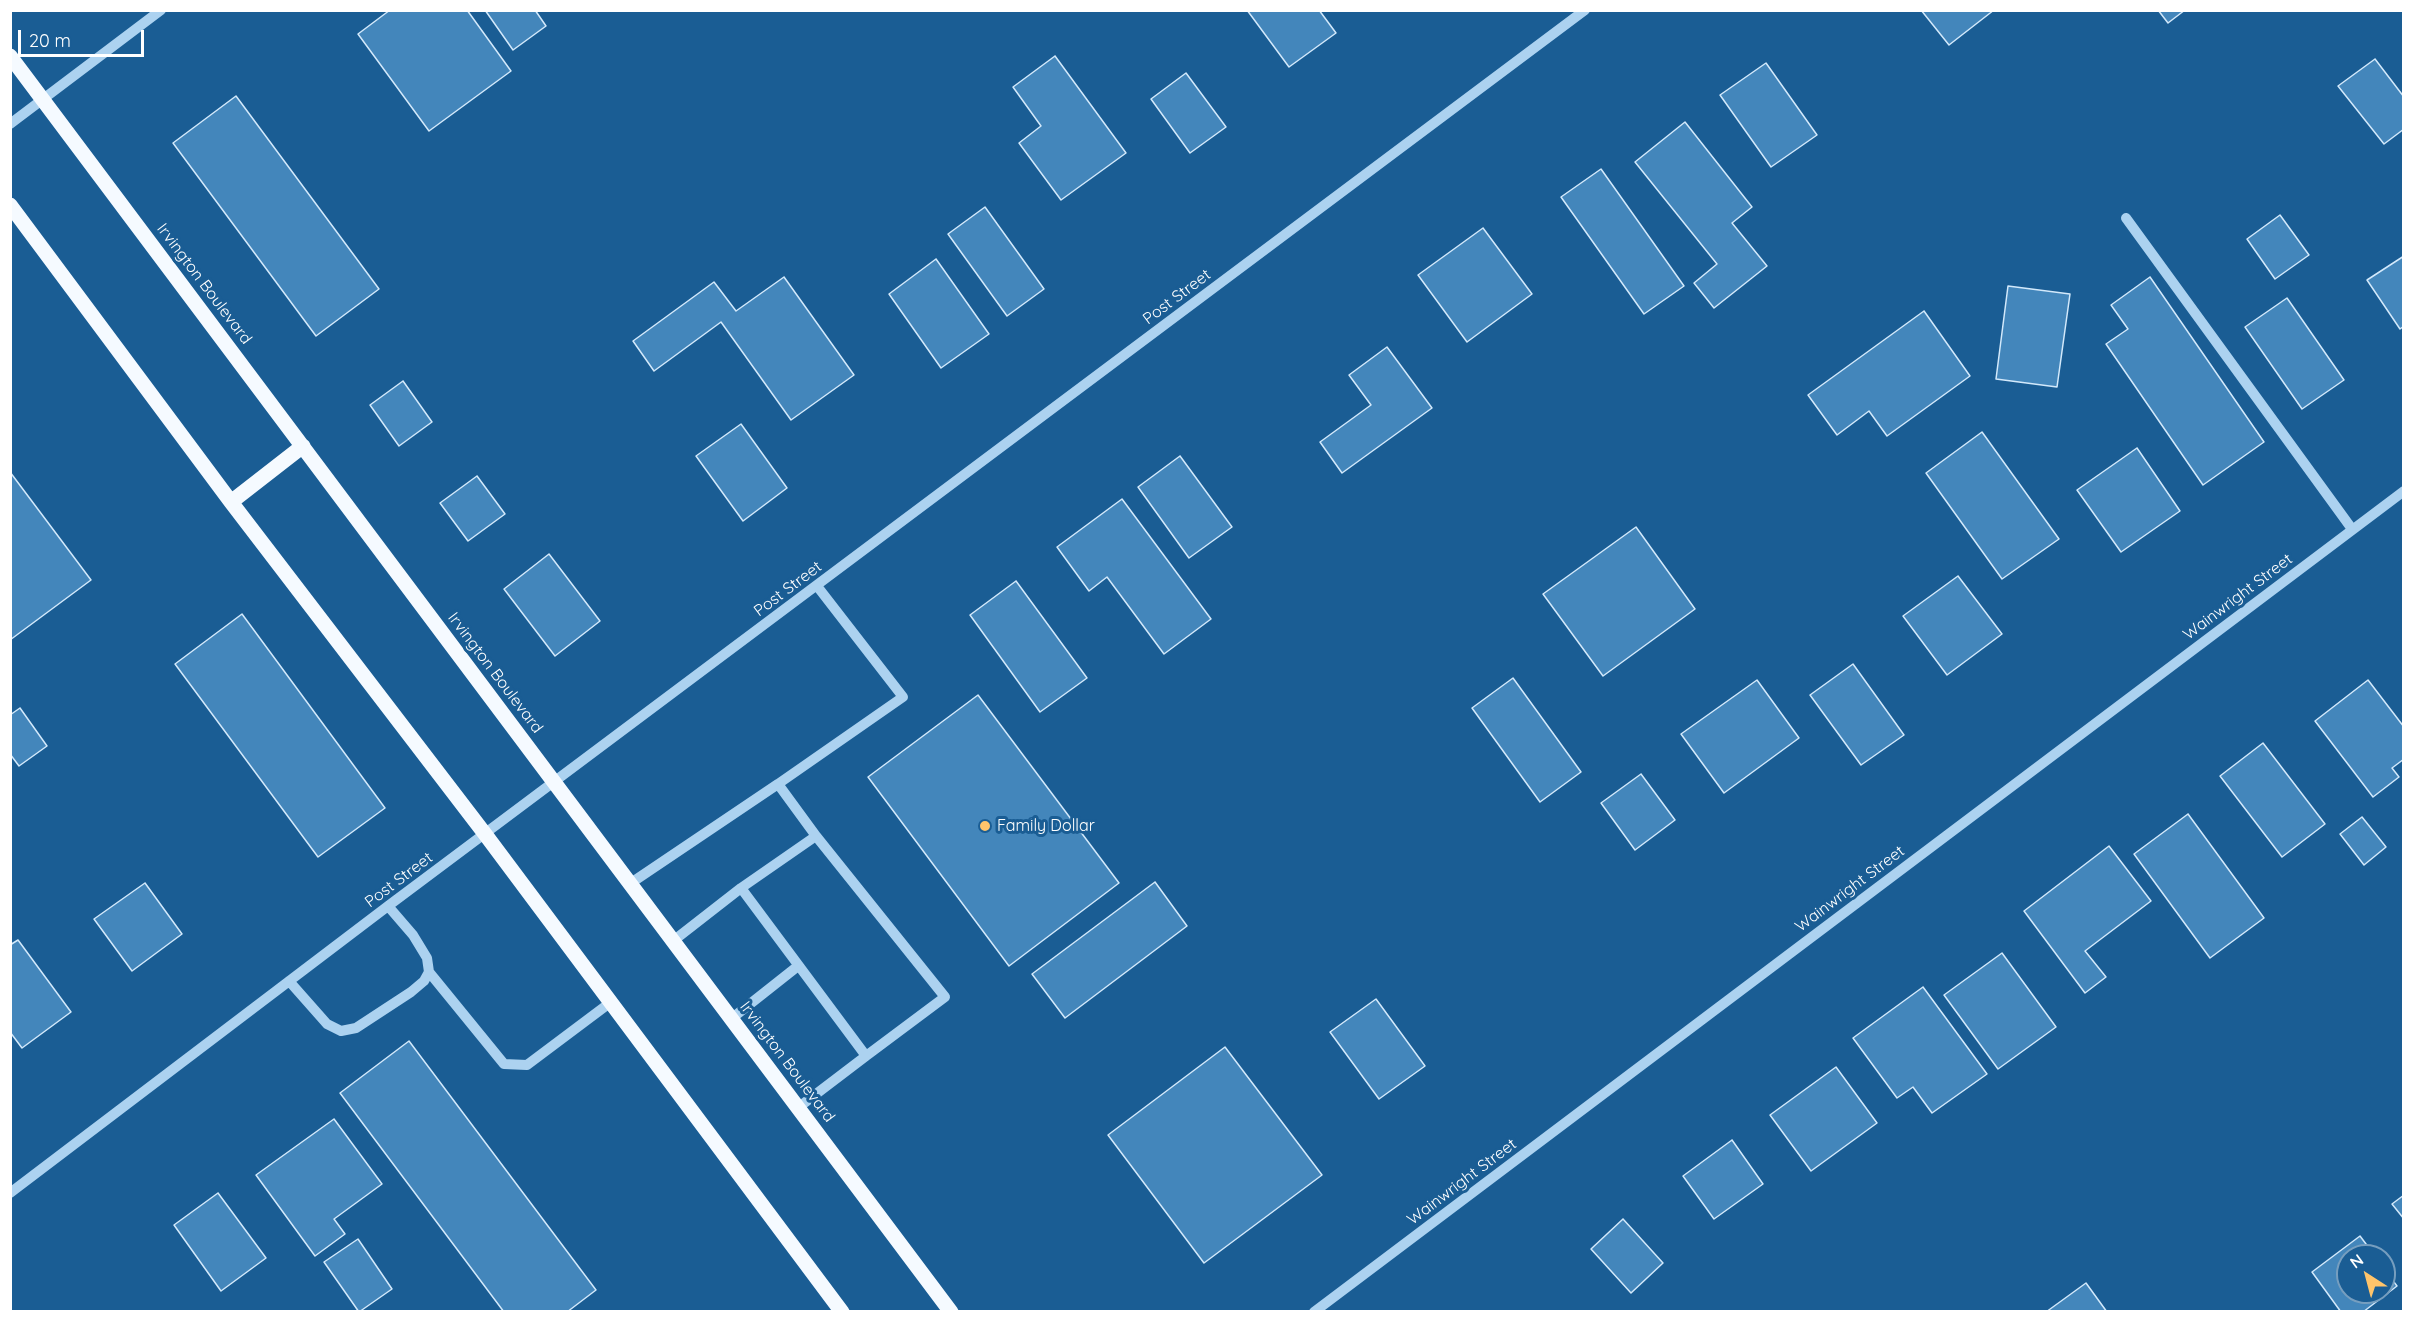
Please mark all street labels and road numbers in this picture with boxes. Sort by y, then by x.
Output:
street label: Irvington Boulevard [152,220,256,348]
street label: Post Street [1139,265,1215,329]
street label: Wainwright Street [2180,550,2296,644]
street label: Post Street [750,557,826,621]
street label: Irvington Boulevard [443,609,547,737]
street label: Wainwright Street [1792,842,1908,936]
street label: Post Street [361,848,437,912]
street label: Irvington Boulevard [735,998,839,1126]
street label: Wainwright Street [1404,1135,1520,1229]

